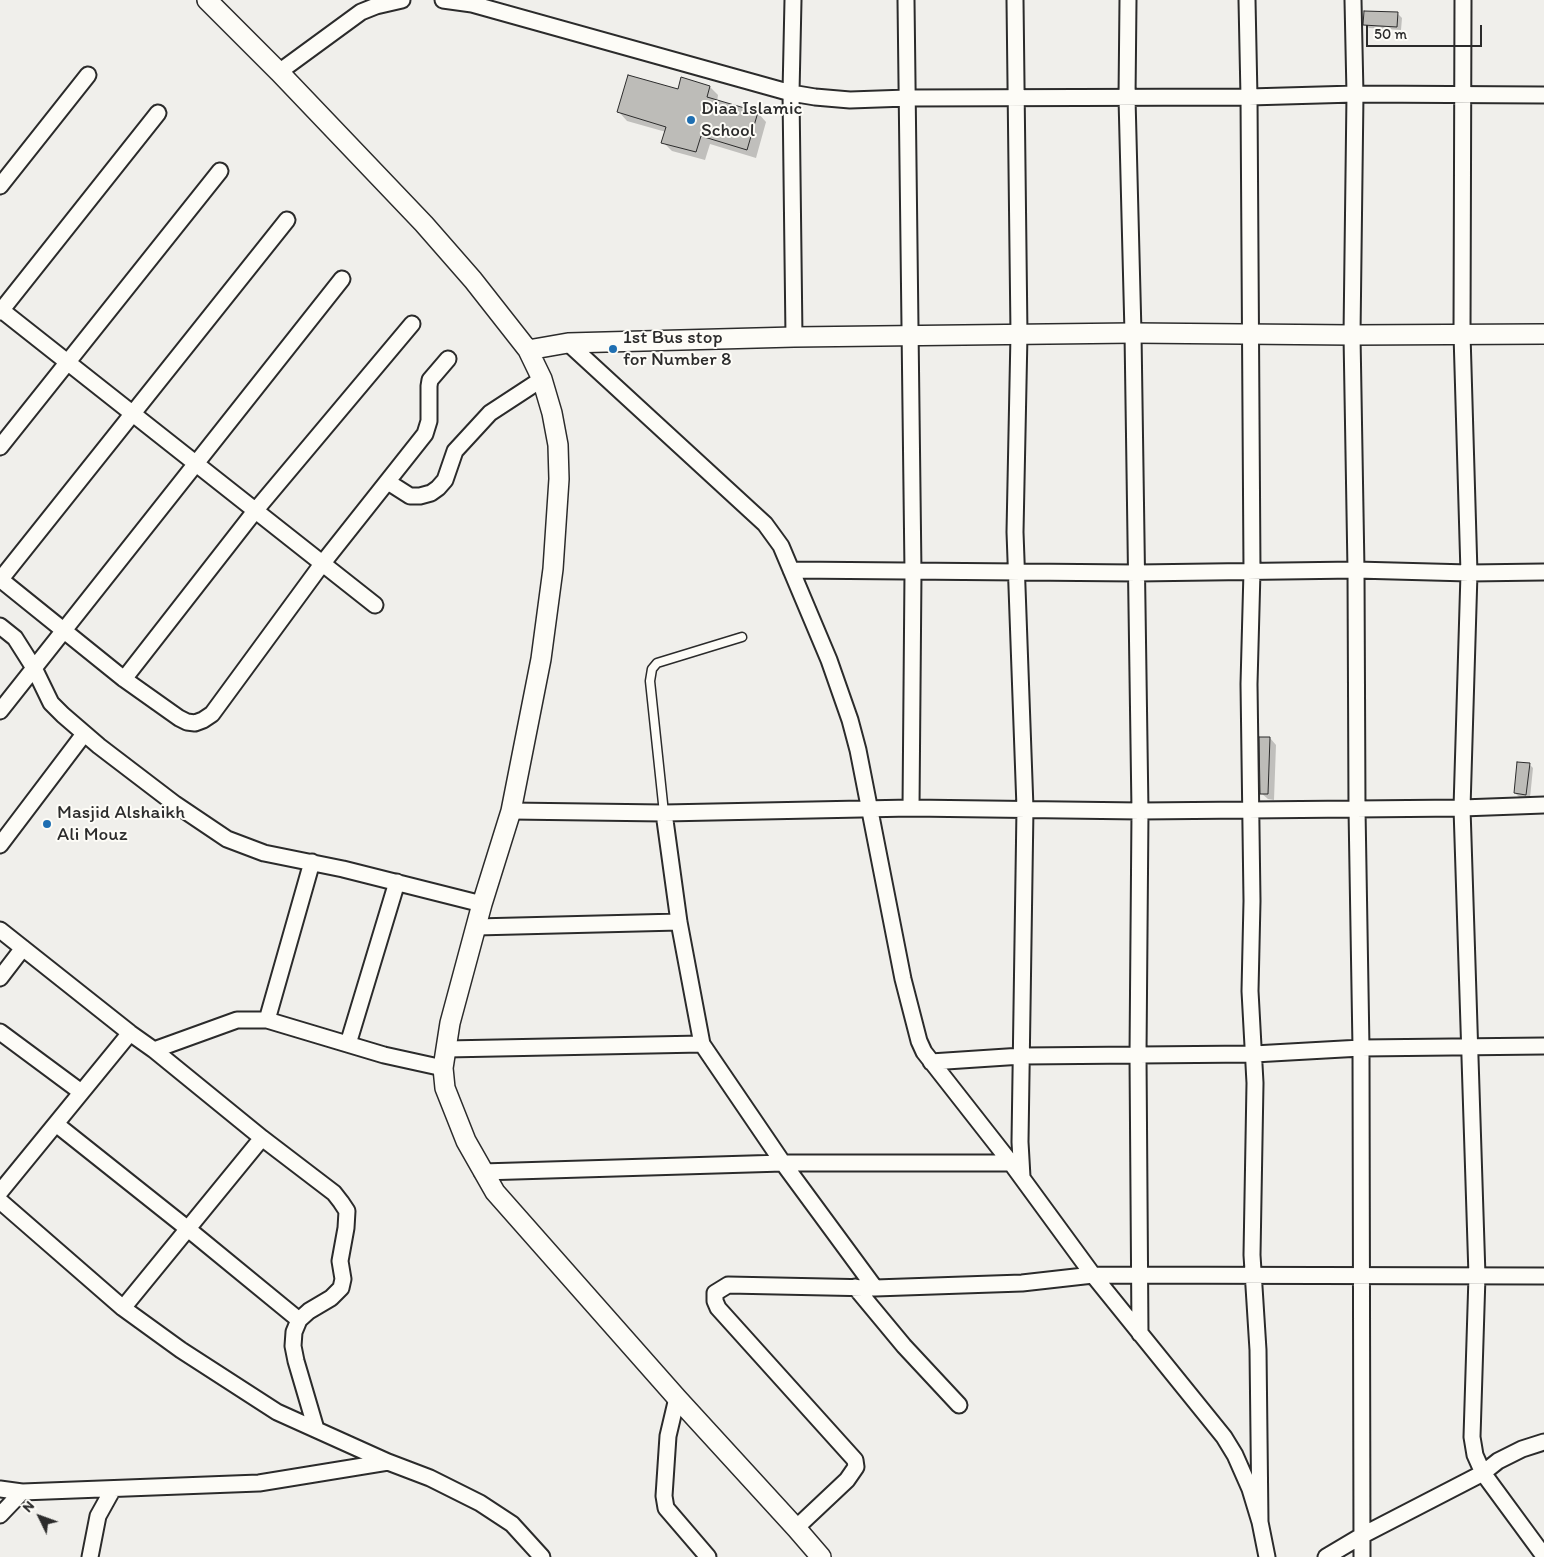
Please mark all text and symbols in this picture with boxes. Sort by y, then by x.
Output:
scale bar [1369,15,1485,47]
text: 50 m [1374,25,1407,43]
place label: Diaa Islamic School [701,98,803,142]
marker: Diaa Islamic School [685,114,697,126]
place label: 1st Bus stop for Number 8 [623,327,731,371]
marker: 1st Bus stop for Number 8 [607,343,619,355]
place label: Masjid Alshaikh Ali Mouz [57,802,185,846]
marker: Masjid Alshaikh Ali Mouz [41,818,53,830]
north arrow [15,1492,65,1542]
text: N [19,1497,38,1516]

